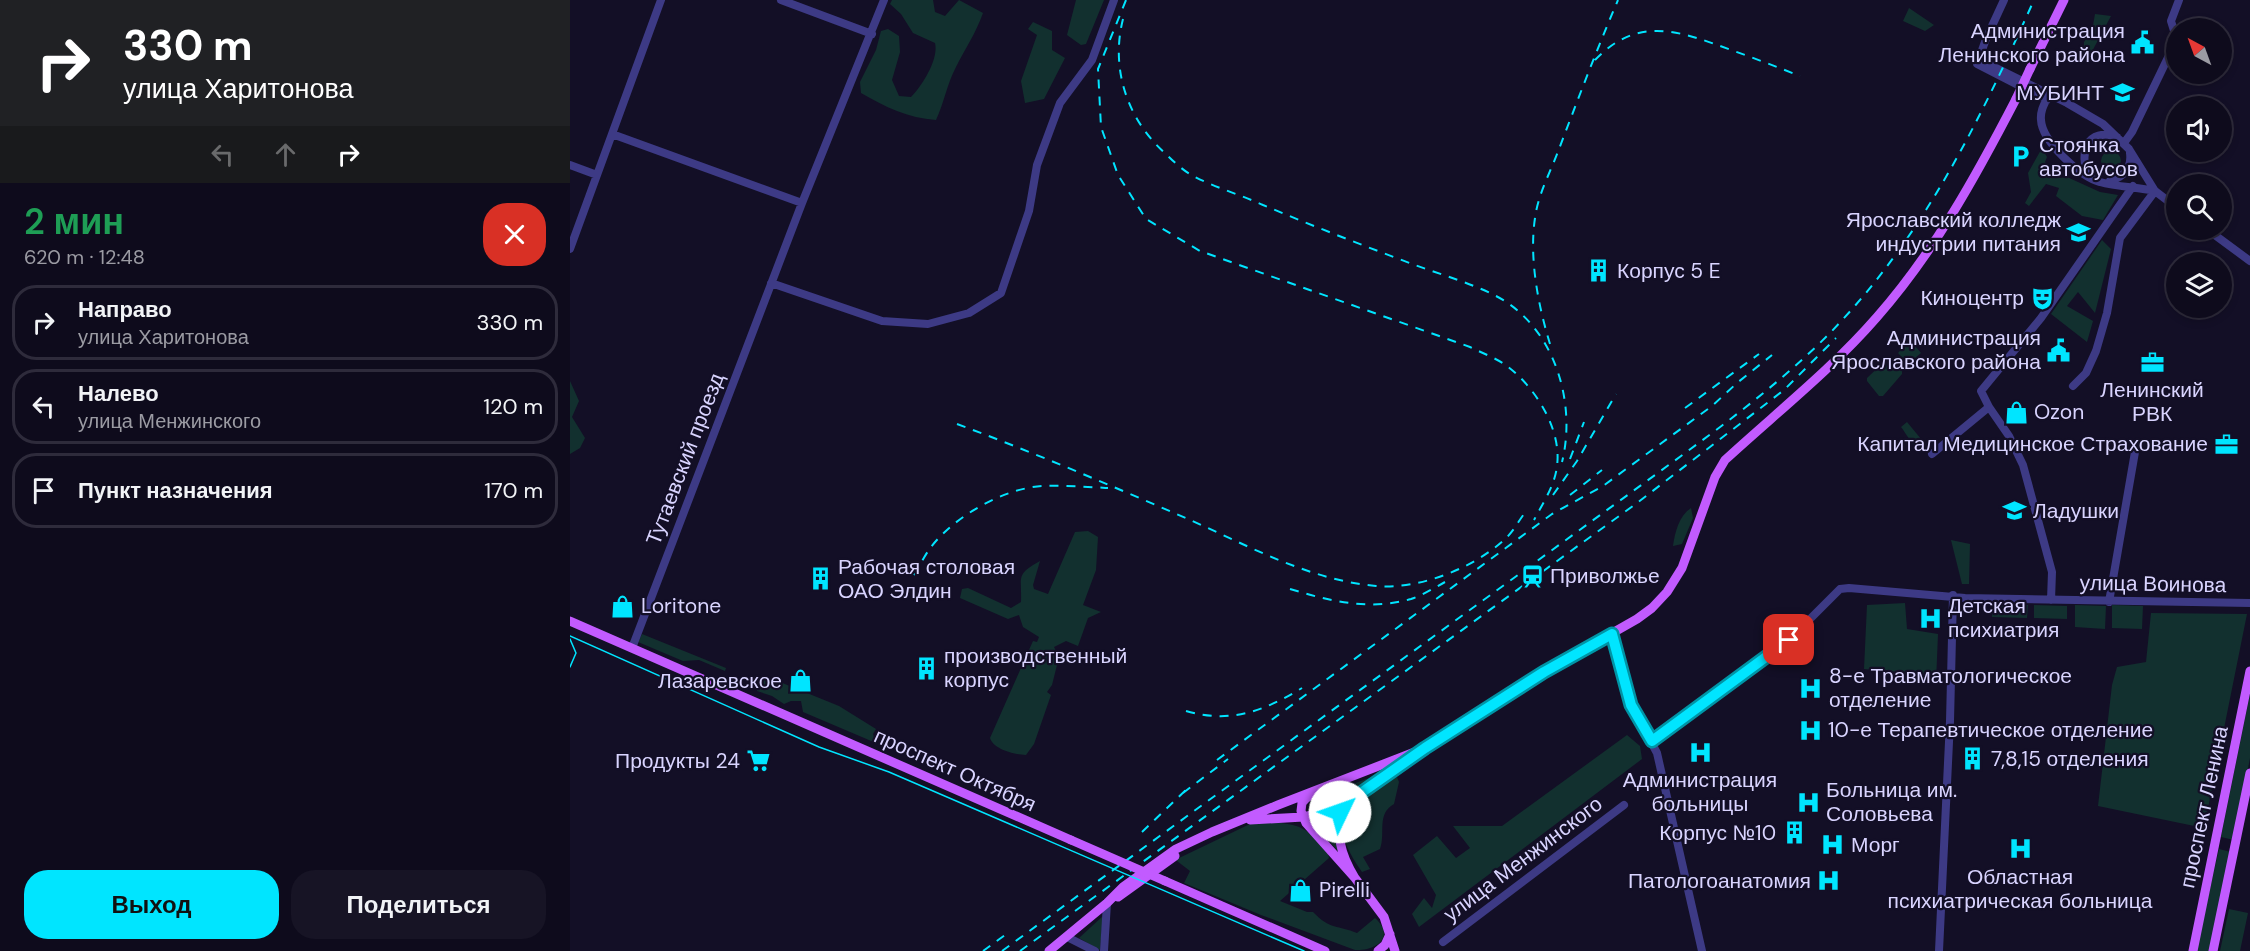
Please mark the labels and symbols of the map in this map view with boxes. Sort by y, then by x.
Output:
place label: Администрация Ленинского района [1939,17,2125,69]
north arrow [2166,18,2232,84]
public building icon: Администрация Ленинского района [2130,30,2156,56]
place label: МУБИНТ [2016,79,2104,107]
school or university icon: МУБИНТ [2109,80,2135,106]
place label: Стоянка автобусов [2039,131,2138,183]
parking icon: Стоянка автобусов [2008,144,2034,170]
place label: Ярославский колледж индустрии питания [1846,206,2061,258]
school or university icon: Ярославский колледж индустрии питания [2066,219,2092,245]
place label: Корпус 5 E [1617,257,1721,285]
building icon: Корпус 5 E [1586,258,1612,284]
place label: Киноцентр [1920,284,2024,312]
theatre icon: Киноцентр [2029,285,2055,311]
place label: Администрация Ярославского района [1831,324,2041,376]
public building icon: Администрация Ярославского района [2046,337,2072,363]
office icon: Ленинский РВК [2139,349,2165,375]
street label: Тутаевский проезд [639,369,731,549]
place label: Ленинский РВК [2100,376,2204,428]
place label: Ozon [2034,398,2084,426]
shop icon: Ozon [2003,399,2029,425]
place label: Капитал Медицинское Страхование [1857,430,2208,458]
office icon: Капитал Медицинское Страхование [2213,431,2239,457]
place label: Ладушки [2033,497,2119,525]
school or university icon: Ладушки [2002,498,2028,524]
place label: Рабочая столовая ОАО Элдин [838,553,1015,605]
place label: Приволжье [1550,562,1660,590]
station icon: Приволжье [1519,563,1545,589]
building icon: Рабочая столовая ОАО Элдин [807,566,833,592]
street label: улица Воинова [2079,569,2227,599]
place label: Loritone [641,592,721,620]
place label: Детская психиатрия [1948,592,2059,644]
shop icon: Loritone [610,593,636,619]
hospital icon: Детская психиатрия [1917,605,1943,631]
pin [1763,614,1814,665]
place label: производственный корпус [944,642,1127,694]
building icon: производственный корпус [913,655,939,681]
place label: 8-е Травматологическое отделение [1829,662,2072,714]
place label: Лазаревское [658,667,782,695]
shop icon: Лазаревское [787,668,813,694]
hospital icon: 8-е Травматологическое отделение [1798,675,1824,701]
place label: 10-е Терапевтическое отделение [1828,716,2153,744]
hospital icon: 10-е Терапевтическое отделение [1797,717,1823,743]
street label: проспект Октября [870,722,1040,818]
street label: проспект Ленина [2173,723,2235,891]
hospital icon: Администрация больницы [1687,739,1713,765]
place label: 7,8,15 отделения [1991,745,2149,773]
building icon: 7,8,15 отделения [1960,746,1986,772]
place label: Продукты 24 [615,747,740,775]
supermarket icon: Продукты 24 [745,748,771,774]
place label: Администрация больницы [1623,766,1777,818]
place label: Больница им. Соловьева [1826,776,1957,828]
position arrow [1308,780,1372,844]
hospital icon: Больница им. Соловьева [1795,789,1821,815]
street label: улица Менжинского [1438,790,1608,928]
place label: Корпус №10 [1659,819,1776,847]
building icon: Корпус №10 [1781,820,1807,846]
place label: Морг [1851,831,1900,859]
hospital icon: Морг [1820,832,1846,858]
hospital icon: Областная психиатрическая больница [2007,836,2033,862]
place label: Областная психиатрическая больница [1888,863,2153,915]
place label: Патологоанатомия [1628,867,1811,895]
hospital icon: Патологоанатомия [1816,868,1842,894]
place label: Pirelli [1319,876,1370,904]
shop icon: Pirelli [1288,877,1314,903]

